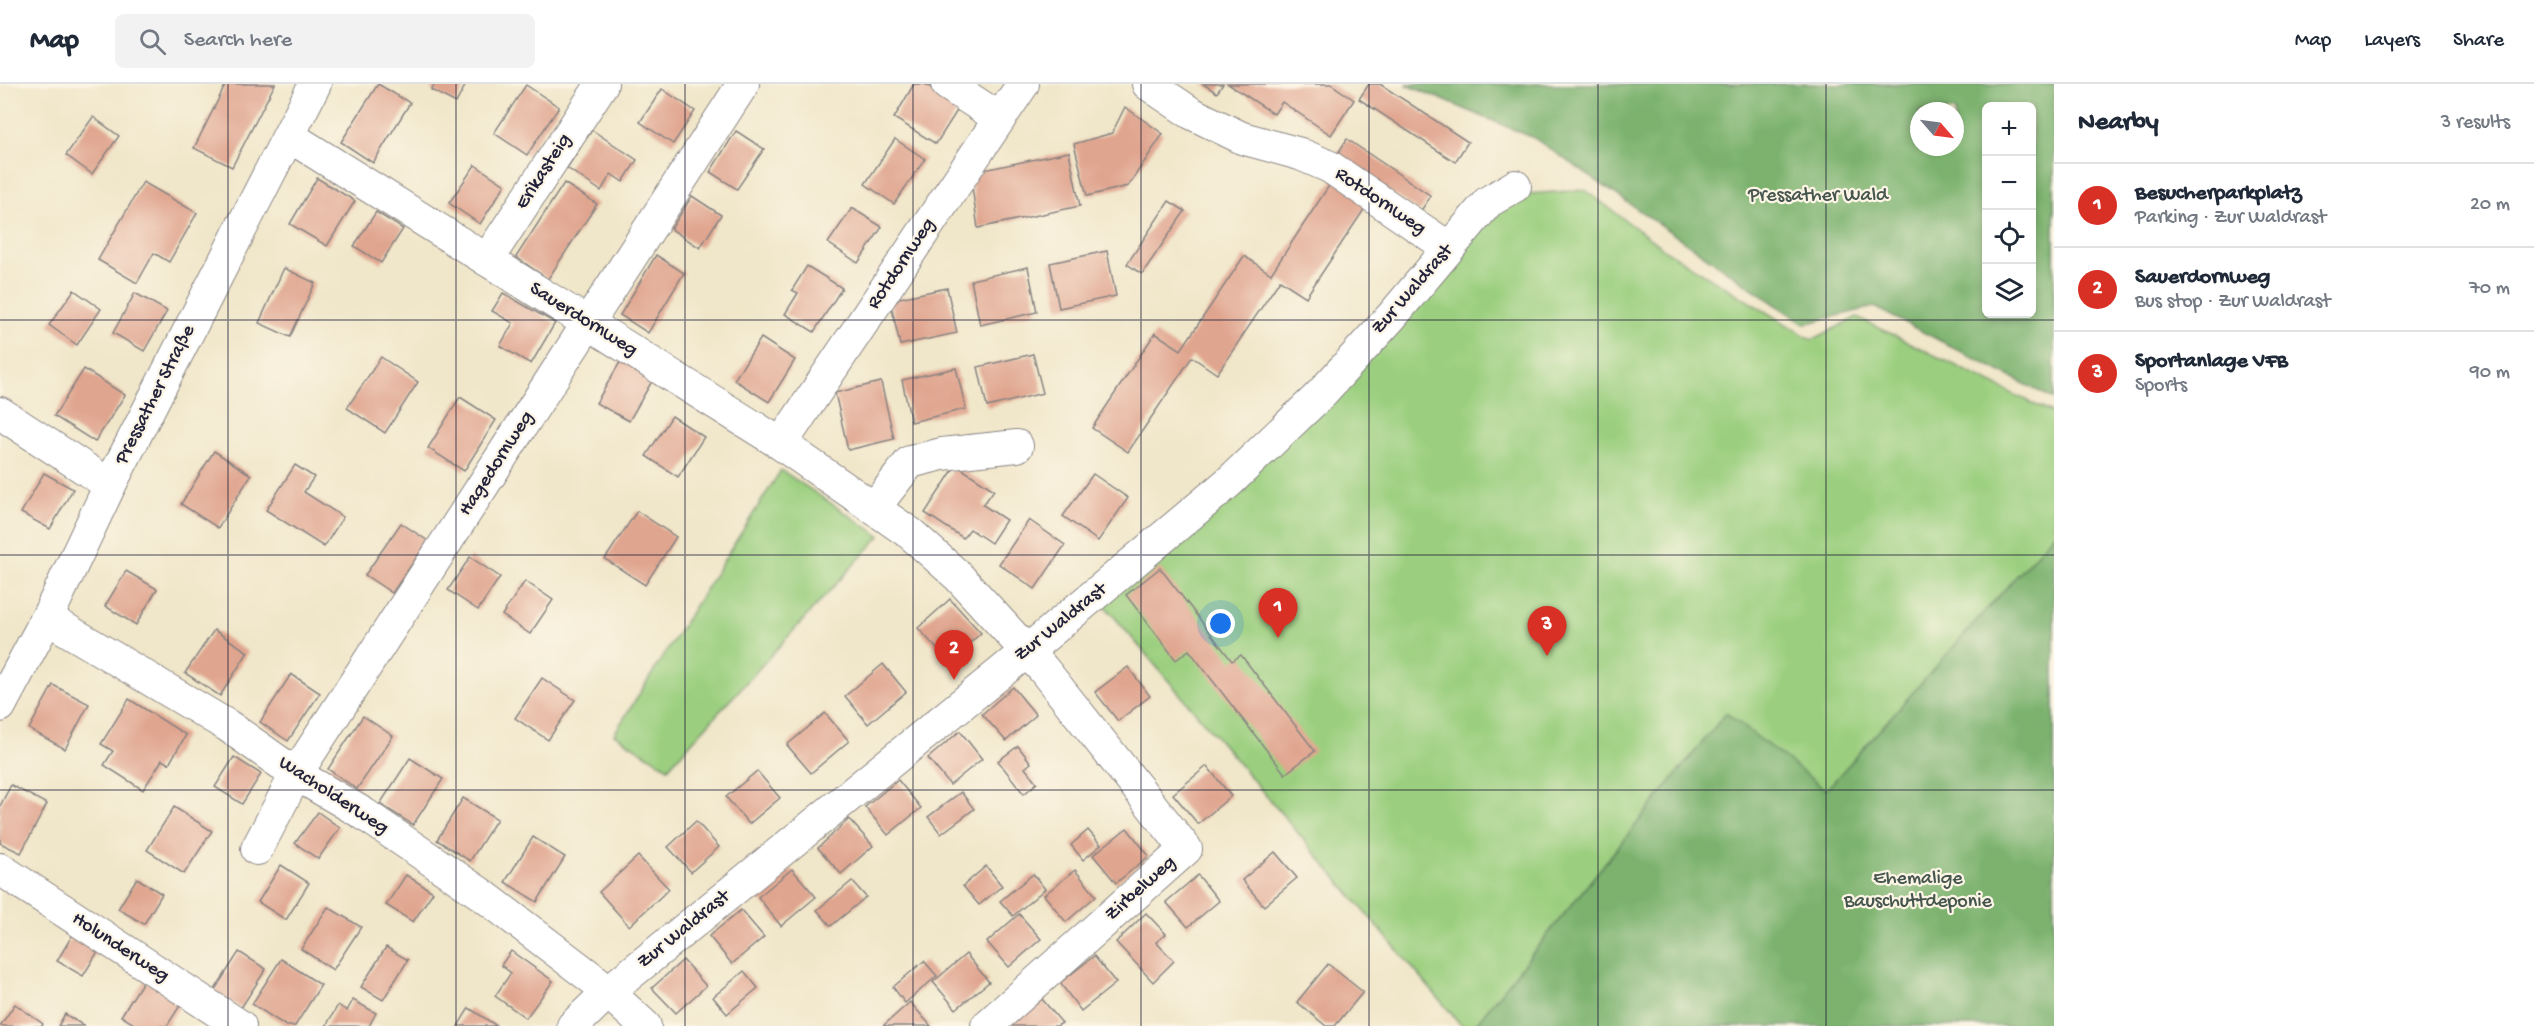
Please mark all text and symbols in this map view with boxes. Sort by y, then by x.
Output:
search box [115,14,535,68]
text: Map [30,25,79,58]
icon: search [136,25,169,58]
text: Search here [184,28,292,54]
text: Map [2295,29,2331,54]
text: Layers [2364,29,2420,54]
text: Share [2453,29,2504,54]
north arrow [1910,102,1964,156]
map controls [1982,102,2036,318]
button: + [1982,102,2036,156]
text: Nearby [2078,108,2159,139]
text: 3 results [2441,112,2510,135]
street label: Erikasteig [511,130,577,214]
button: − [1982,156,2036,210]
street label: Rotdornweg [1330,163,1430,241]
text: Besucherparkplatz [2135,181,2302,207]
park label: Pressather Wald [1747,185,1890,208]
text: 1 [2093,194,2102,217]
text: 20 m [2470,194,2510,217]
text: Parking · Zur Waldrast [2135,207,2326,230]
button: locate [1982,210,2036,264]
street label: Rotdornweg [863,214,941,314]
street label: Zur Waldrast [1368,239,1460,340]
button: layers [1982,264,2036,318]
text: Sauerdornweg [2135,265,2270,291]
street label: Sauerdornweg [525,278,641,362]
text: 2 [2093,278,2102,301]
text: 70 m [2469,278,2510,301]
text: Bus stop · Zur Waldrast [2135,291,2330,314]
street label: Pressather Straße [110,321,201,469]
text: Sportanlage VFB [2135,349,2288,375]
text: 3 [2092,362,2103,385]
text: 90 m [2470,362,2510,385]
text: Sports [2135,375,2187,398]
street label: Hagedornweg [455,407,539,521]
street label: Zur Waldrast [1010,578,1113,667]
pin: 1 [1258,588,1298,638]
pin: 3 [1528,606,1566,656]
your location [1206,609,1235,638]
pin: 2 [934,630,974,680]
street label: Wacholderweg [274,752,392,840]
street label: Zirbelweg [1101,851,1181,927]
park label: Ehemalige Bauschuttdeponie [1843,868,1993,914]
street label: Zur Waldrast [633,885,736,974]
street label: Holunderweg [67,908,173,988]

